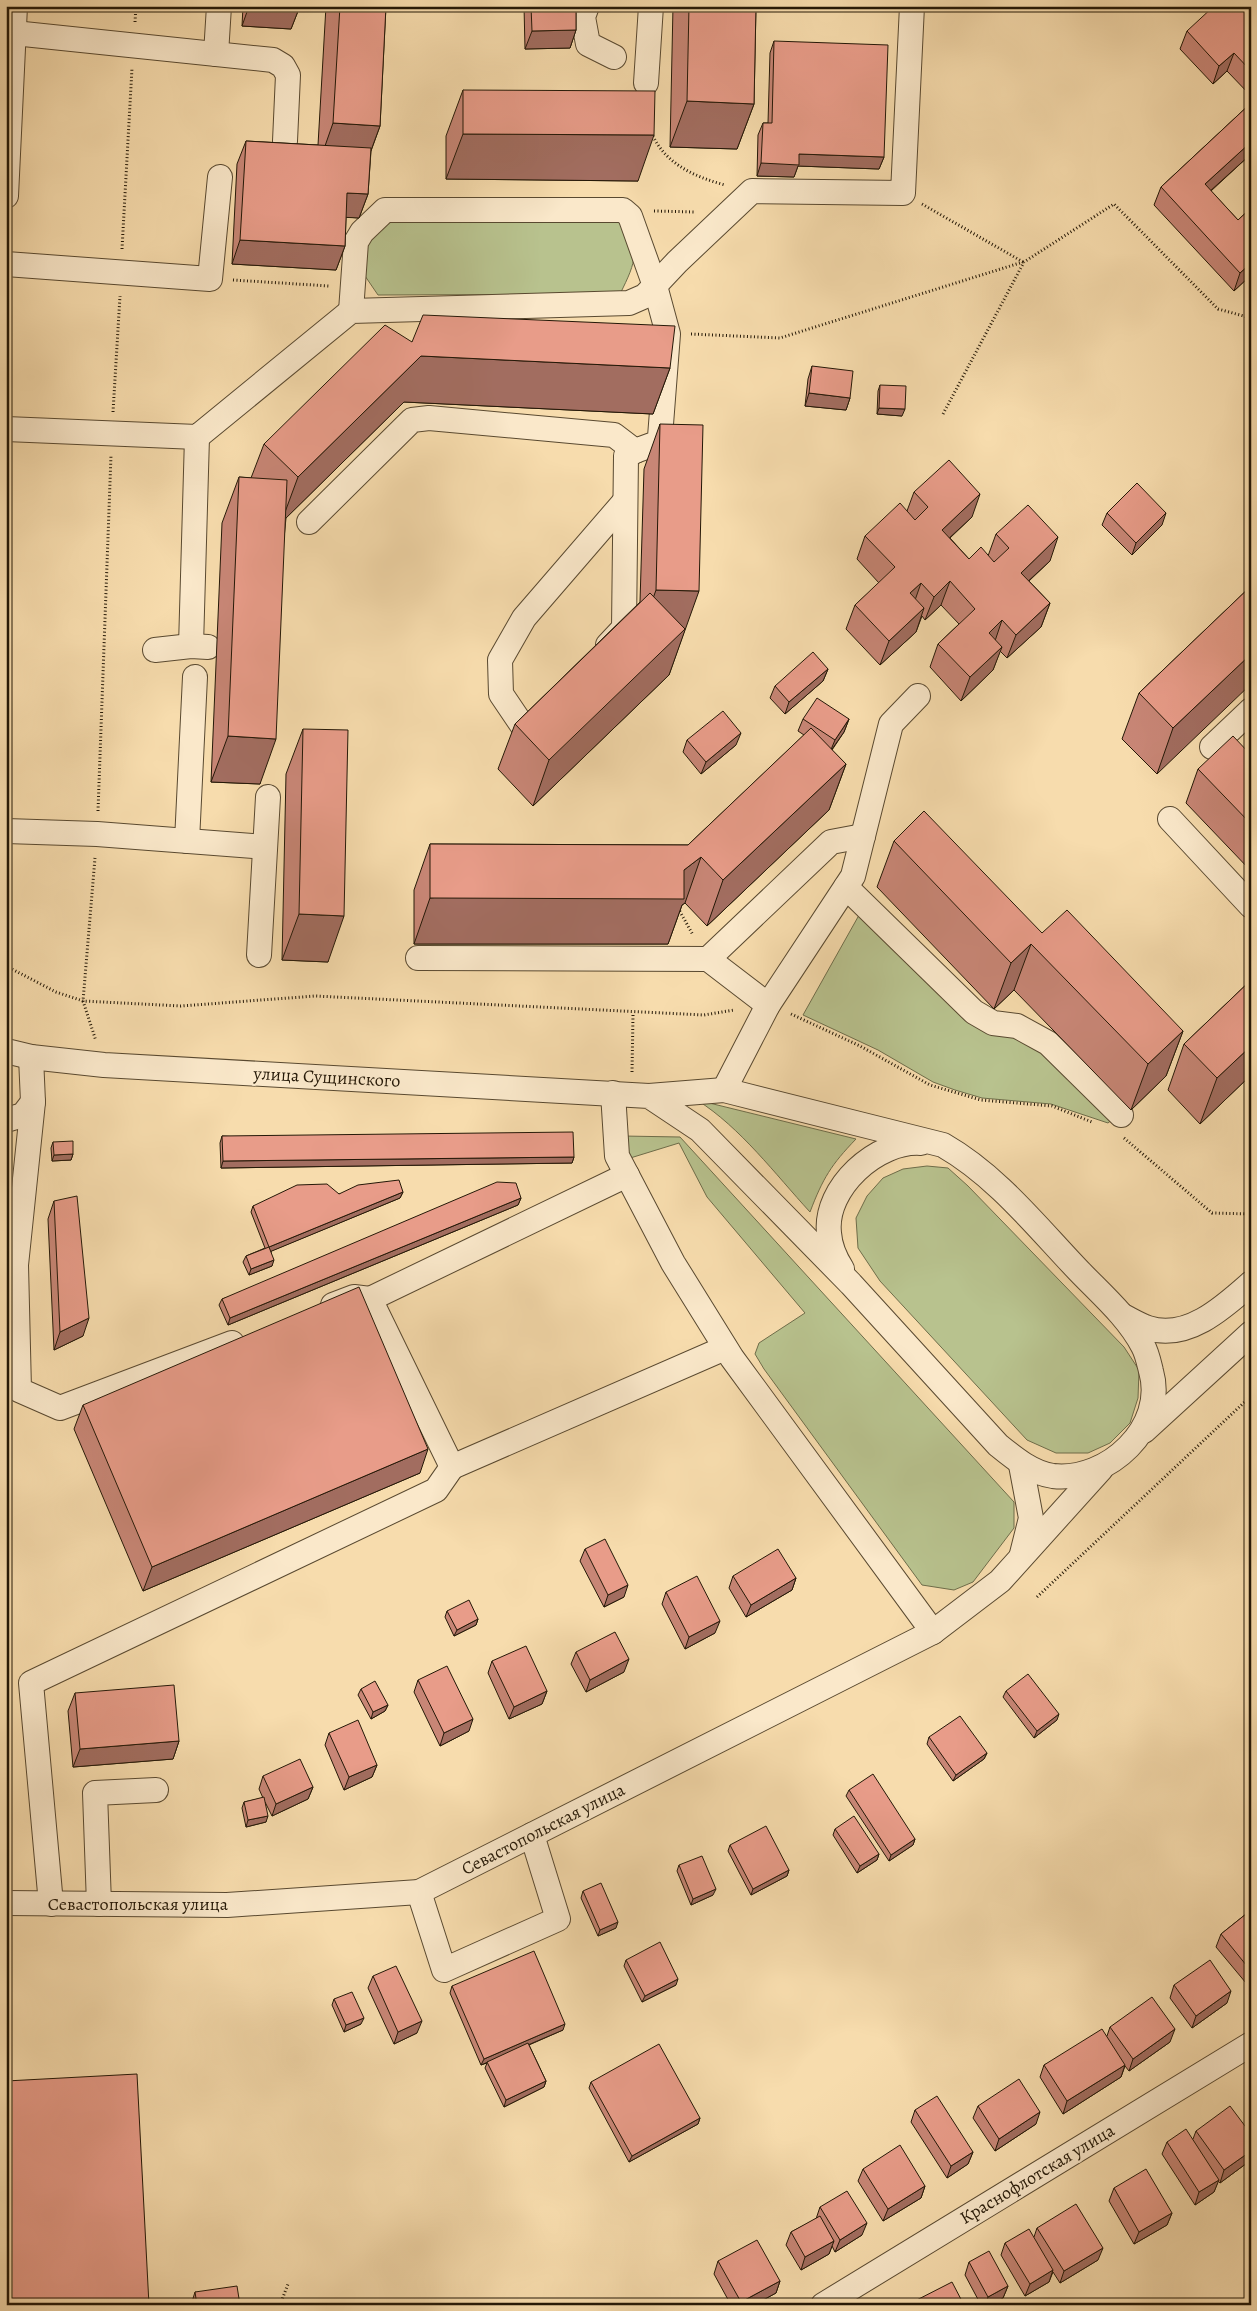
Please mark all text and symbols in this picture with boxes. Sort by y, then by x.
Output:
street label: улица Сущинского [252,1061,401,1093]
street label: Севастопольская улица [457,1777,629,1881]
street label: Севастопольская улица [48,1892,229,1916]
street label: Краснофлотская улица [955,2118,1119,2230]

